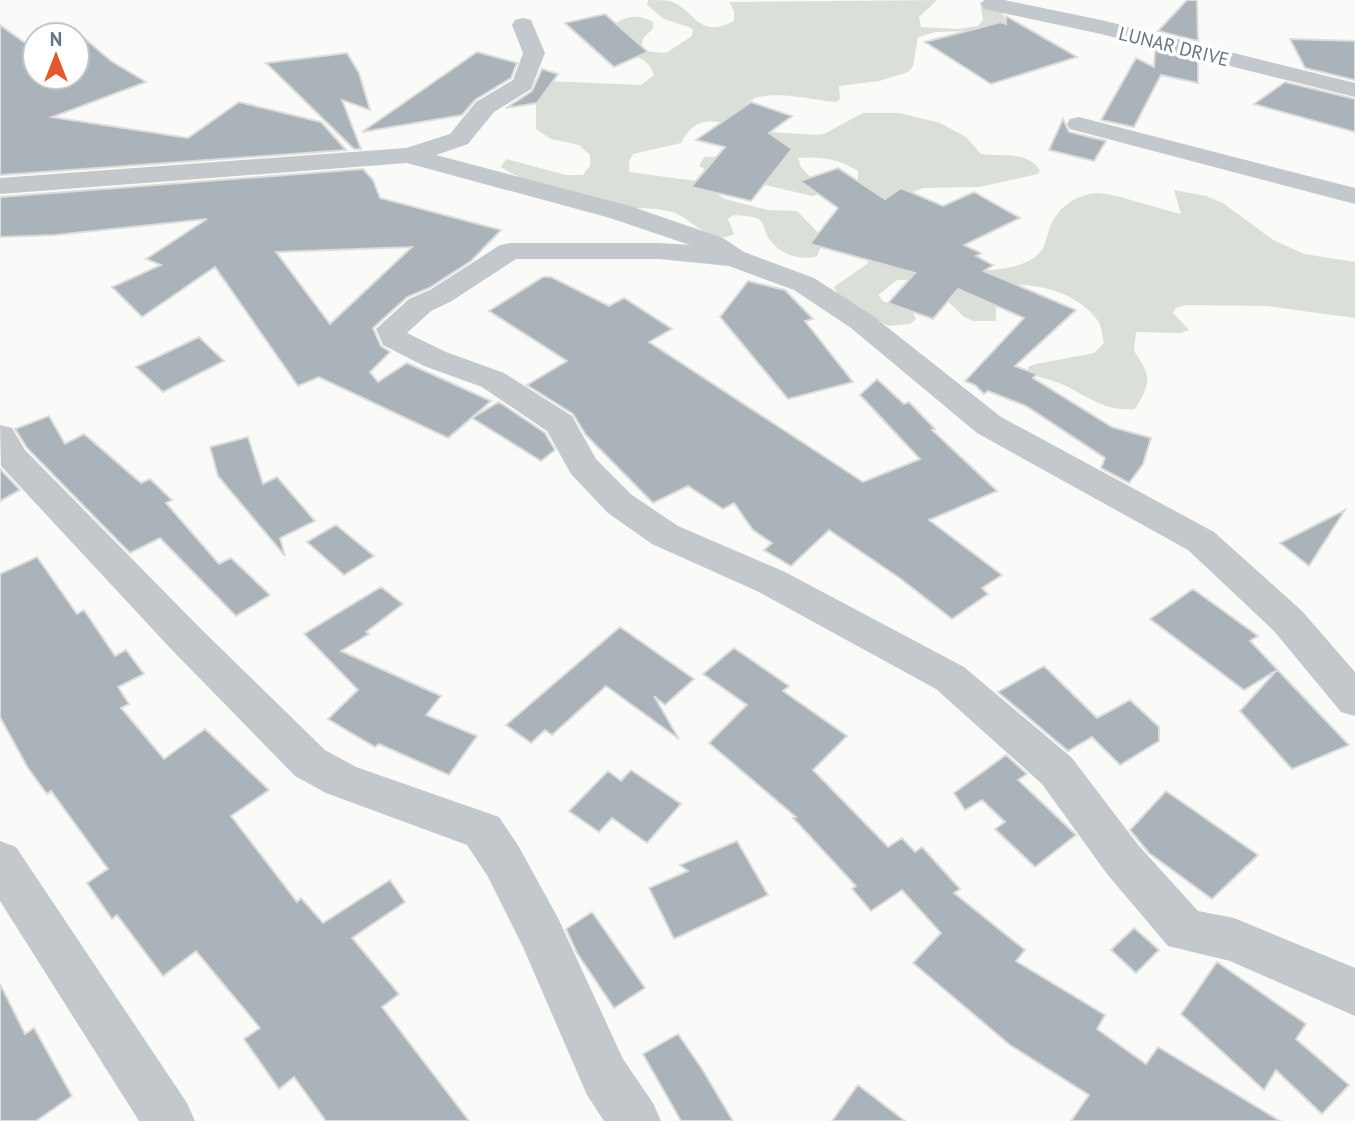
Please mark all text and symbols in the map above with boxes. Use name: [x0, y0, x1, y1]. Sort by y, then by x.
north arrow: [21, 21, 91, 91]
street label: LUNAR DRIVE: [1116, 21, 1232, 71]
text: N: [50, 27, 62, 51]

